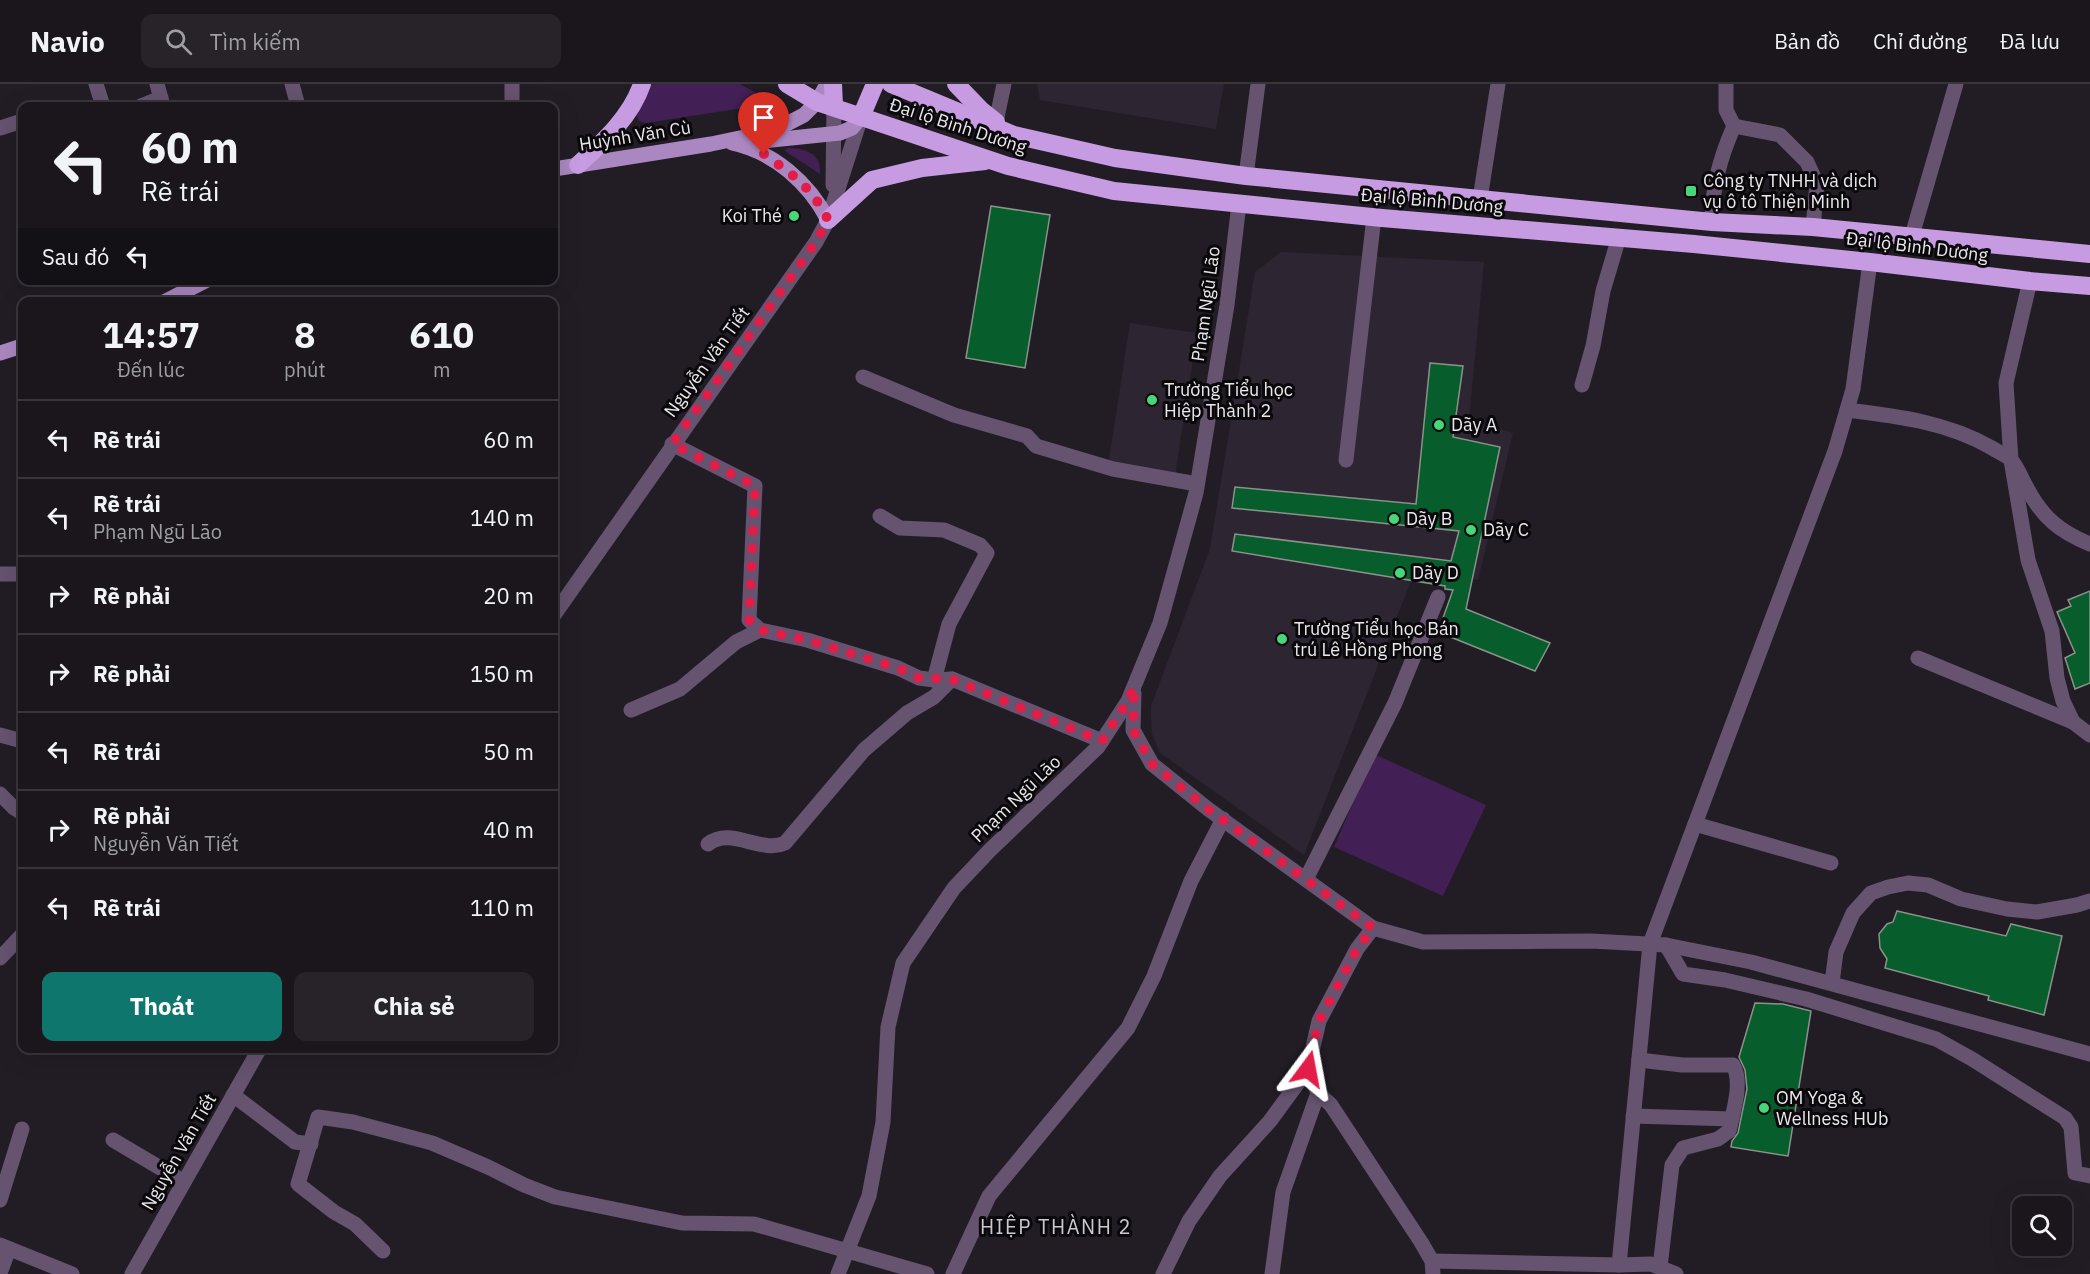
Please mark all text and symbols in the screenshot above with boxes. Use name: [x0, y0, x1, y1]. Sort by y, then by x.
search box: [141, 14, 561, 68]
text: Navio: [30, 23, 105, 60]
icon: search: [162, 25, 195, 58]
text: Tìm kiếm: [210, 27, 301, 56]
text: Bản đồ: [1774, 27, 1840, 55]
text: Chỉ đường: [1873, 27, 1967, 55]
text: Đã lưu: [2000, 27, 2060, 55]
pin: [738, 92, 789, 154]
street label: Đại lộ Bình Dương: [887, 93, 1030, 159]
icon: arrive: [747, 101, 780, 134]
street label: Huỳnh Văn Cù: [578, 115, 692, 156]
text: 60 m: [141, 120, 239, 175]
icon: left: [42, 126, 120, 204]
place label: Công ty TNHH và dịch vụ ô tô Thiện Minh: [1703, 169, 1877, 213]
text: Rẽ trái: [141, 173, 220, 208]
street label: Đại lộ Bình Dương: [1360, 183, 1505, 218]
marker: Công ty TNHH và dịch vụ ô tô Thiện Minh: [1684, 184, 1698, 198]
place label: Koi Thé: [722, 204, 782, 227]
marker: Koi Thé: [787, 209, 801, 223]
street label: Đại lộ Bình Dương: [1845, 226, 1990, 267]
icon: left: [121, 240, 154, 273]
text: Sau đó: [42, 242, 109, 271]
street label: Phạm Ngũ Lão: [1186, 245, 1225, 363]
street label: Nguyễn Văn Tiết: [659, 302, 754, 422]
text: 14:57: [102, 311, 200, 358]
text: 8: [294, 311, 316, 358]
text: 610: [409, 311, 474, 358]
text: Đến lúc: [117, 356, 185, 383]
text: phút: [284, 356, 325, 383]
text: m: [433, 356, 450, 383]
place label: Trường Tiểu học Hiệp Thành 2: [1164, 378, 1293, 422]
marker: Trường Tiểu học Hiệp Thành 2: [1145, 393, 1159, 407]
place label: Dãy A: [1451, 413, 1498, 436]
marker: Dãy A: [1432, 418, 1446, 432]
icon: left: [42, 423, 75, 456]
text: Rẽ trái: [93, 425, 161, 454]
text: 60 m: [483, 425, 534, 454]
text: Rẽ trái: [93, 489, 161, 518]
icon: left: [42, 501, 75, 534]
text: 140 m: [470, 503, 534, 532]
place label: Dãy B: [1406, 507, 1453, 530]
marker: Dãy B: [1387, 512, 1401, 526]
text: Phạm Ngũ Lão: [93, 518, 222, 545]
place label: Dãy C: [1483, 518, 1529, 541]
marker: Dãy C: [1464, 523, 1478, 537]
place label: Dãy D: [1412, 561, 1459, 584]
marker: Dãy D: [1393, 566, 1407, 580]
icon: right: [42, 579, 75, 612]
text: Rẽ phải: [93, 581, 170, 610]
text: 20 m: [483, 581, 534, 610]
place label: Trường Tiểu học Bán trú Lê Hồng Phong: [1294, 617, 1459, 661]
marker: Trường Tiểu học Bán trú Lê Hồng Phong: [1275, 632, 1289, 646]
icon: right: [42, 657, 75, 690]
text: Rẽ phải: [93, 659, 170, 688]
text: 150 m: [470, 659, 534, 688]
icon: left: [42, 735, 75, 768]
text: Rẽ trái: [93, 737, 161, 766]
text: 50 m: [483, 737, 534, 766]
street label: Phạm Ngũ Lão: [966, 750, 1065, 847]
text: Rẽ phải: [93, 801, 170, 830]
icon: right: [42, 813, 75, 846]
text: 40 m: [483, 815, 534, 844]
text: Nguyễn Văn Tiết: [93, 830, 239, 857]
icon: left: [42, 891, 75, 924]
text: Rẽ trái: [93, 893, 161, 922]
text: 110 m: [470, 893, 534, 922]
button: Thoát: [42, 972, 282, 1041]
button: Chia sẻ: [294, 972, 534, 1041]
position arrow: [1276, 1037, 1340, 1101]
place label: OM Yoga & Wellness HUb: [1776, 1086, 1889, 1130]
street label: Nguyễn Văn Tiết: [136, 1089, 221, 1214]
marker: OM Yoga & Wellness HUb: [1757, 1101, 1771, 1115]
map controls: [2012, 1196, 2072, 1256]
button: search: [2012, 1196, 2072, 1256]
district label: HIỆP THÀNH 2: [980, 1213, 1132, 1240]

